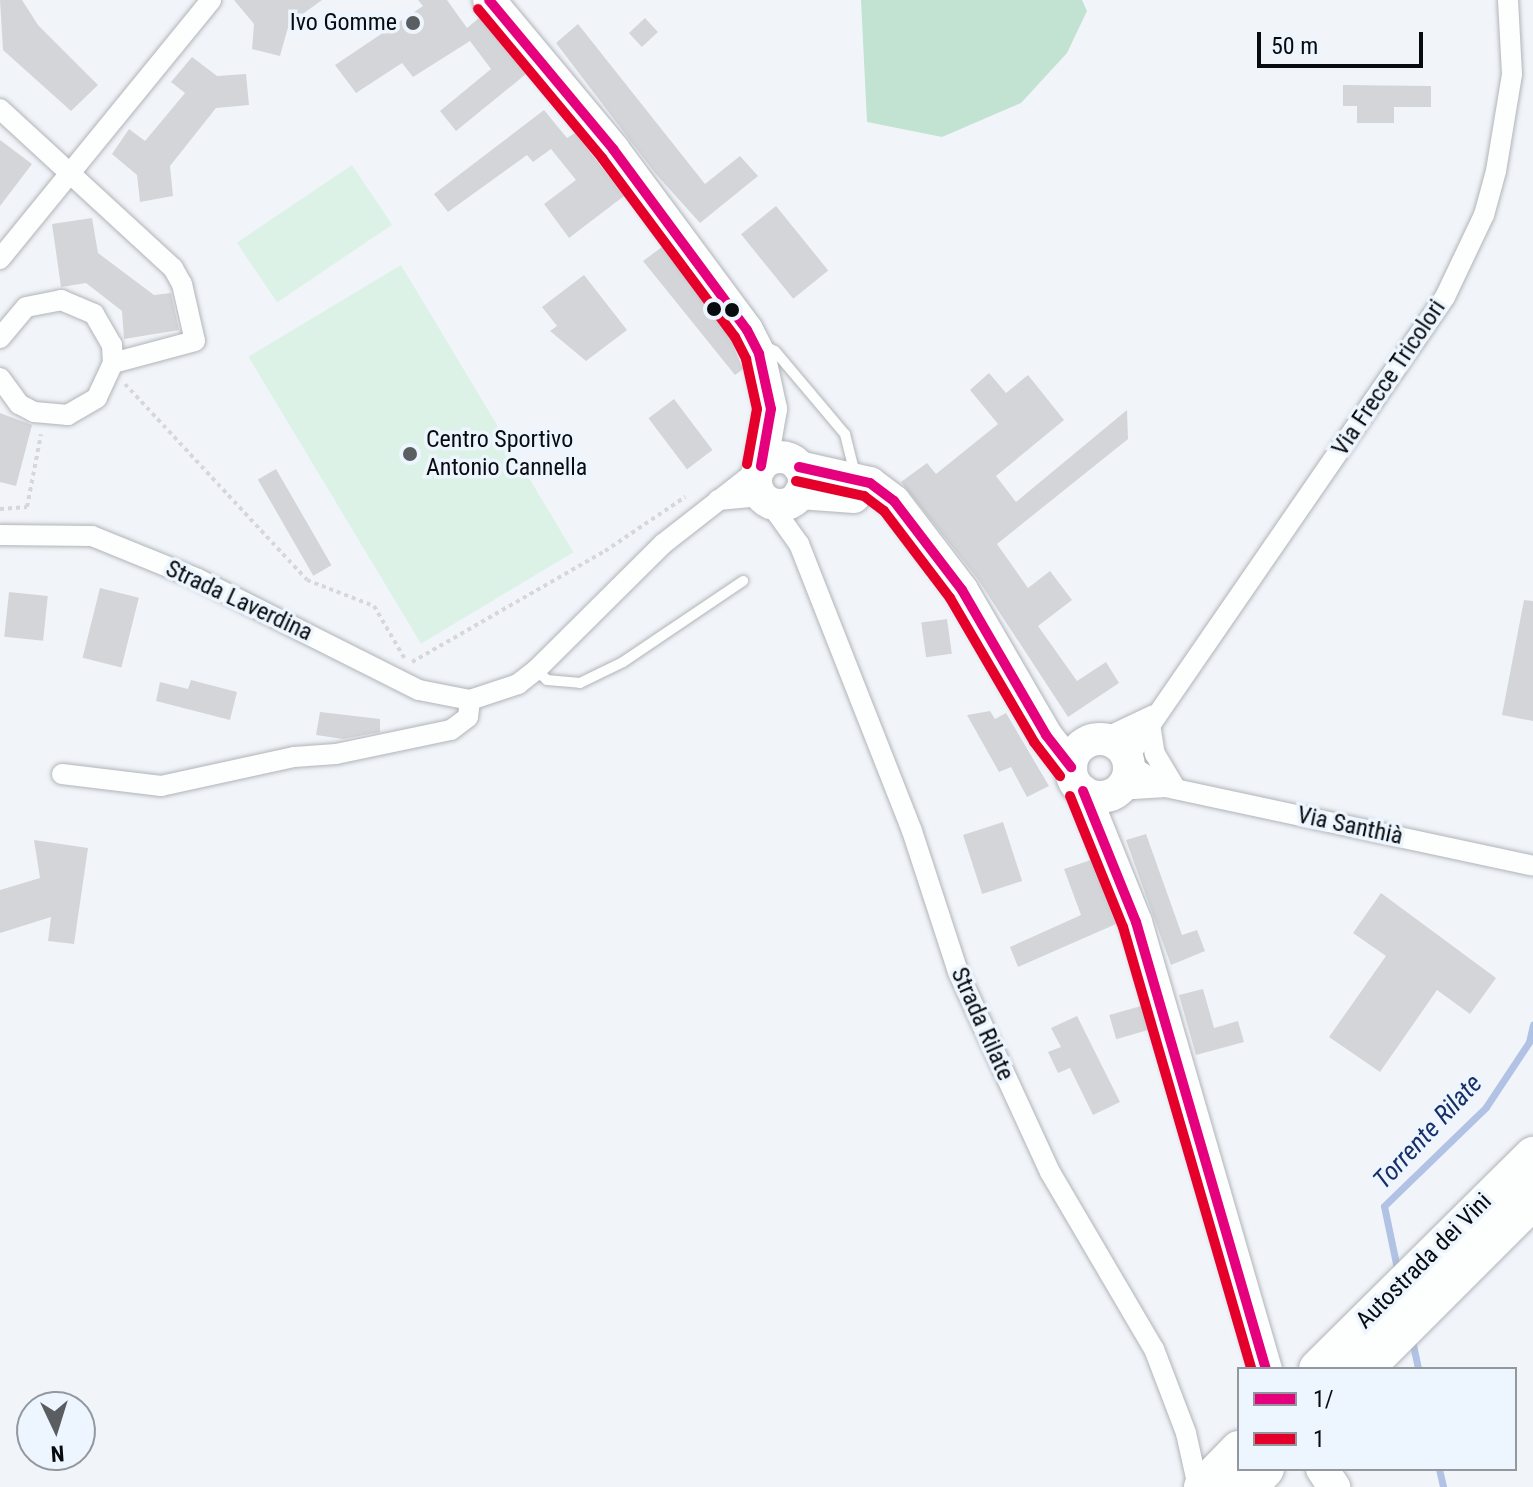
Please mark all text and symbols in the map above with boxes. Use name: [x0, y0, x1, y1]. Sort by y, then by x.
place label: Ivo Gomme: [290, 9, 397, 37]
marker: Ivo Gomme: [404, 14, 422, 32]
scale bar: [1261, 16, 1427, 66]
text: 50 m: [1271, 32, 1318, 60]
street label: Via Frecce Tricolori: [1326, 294, 1452, 462]
unlabelled marker: [706, 301, 722, 317]
unlabelled marker: [724, 302, 740, 318]
place label: Centro Sportivo Antonio Cannella: [426, 426, 587, 482]
marker: Centro Sportivo Antonio Cannella: [401, 445, 419, 463]
street label: Strada Laverdina: [161, 554, 317, 648]
street label: Via Santhià: [1295, 801, 1405, 851]
street label: Strada Rilate: [944, 963, 1020, 1085]
water label: Torrente Rilate: [1367, 1068, 1489, 1196]
street label: Autostrada dei Vini: [1350, 1187, 1498, 1335]
legend: [1237, 1367, 1517, 1471]
text: 1/: [1313, 1385, 1334, 1413]
north arrow: [16, 1391, 96, 1471]
text: 1: [1313, 1425, 1325, 1453]
text: N: [50, 1441, 65, 1466]

